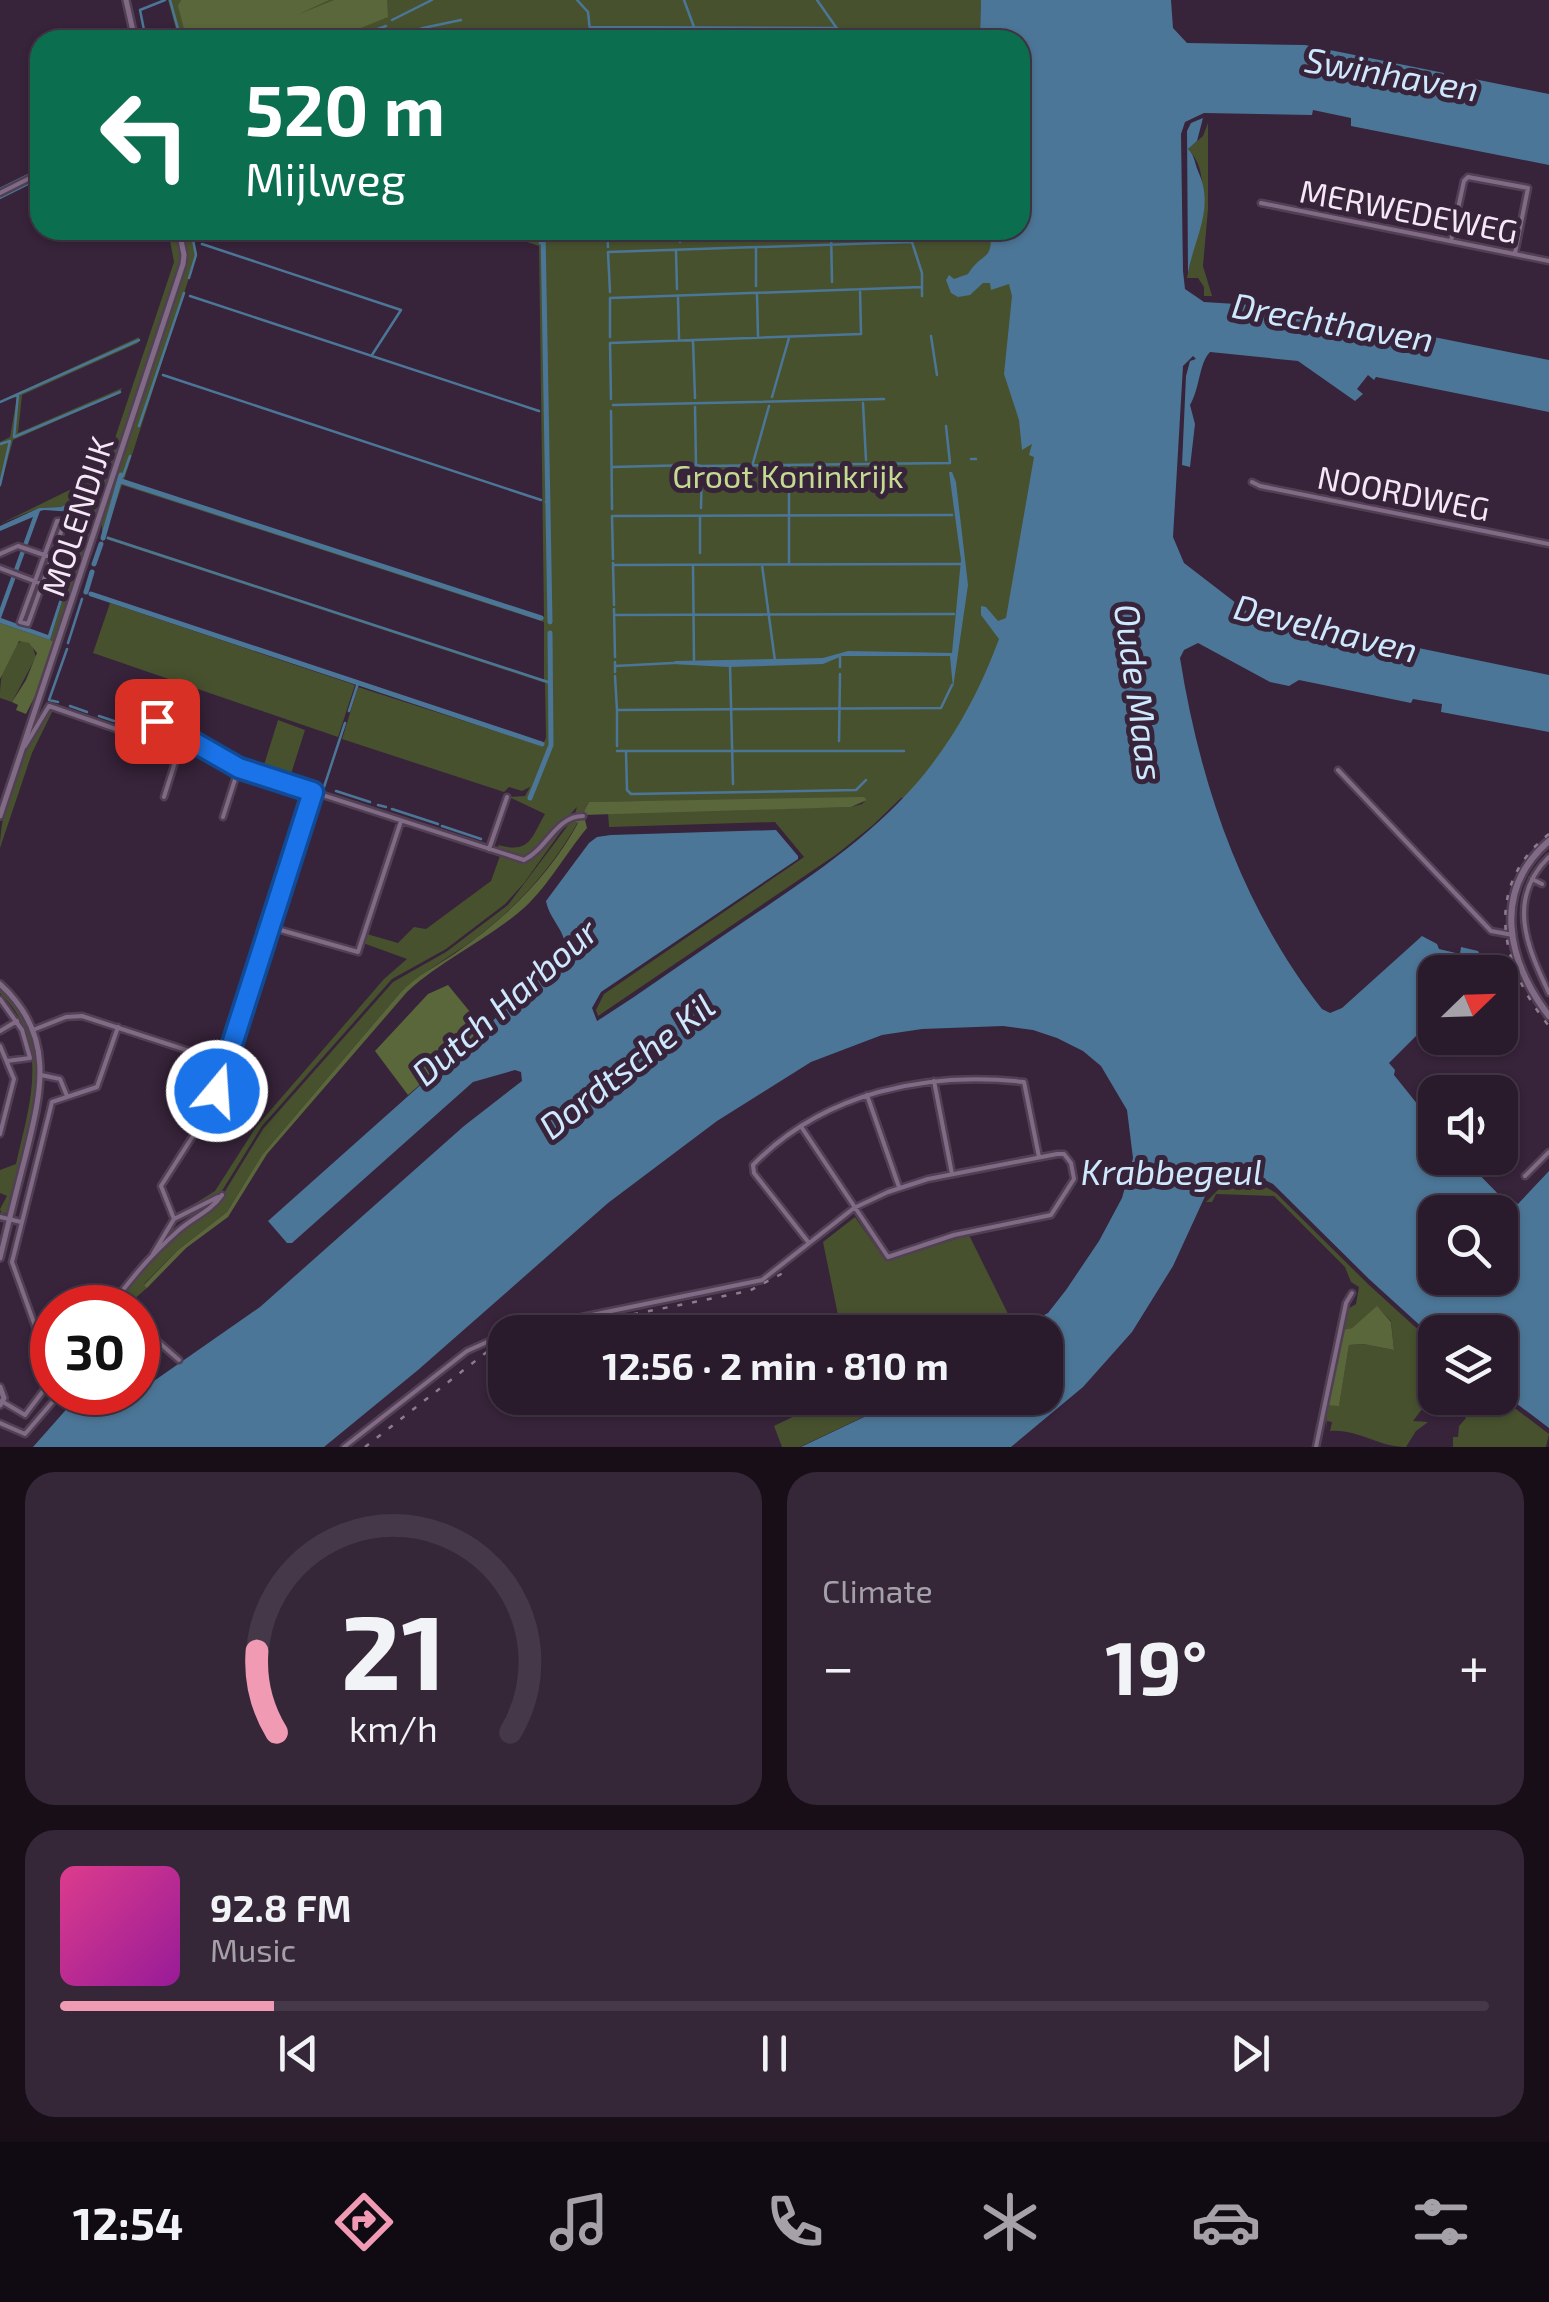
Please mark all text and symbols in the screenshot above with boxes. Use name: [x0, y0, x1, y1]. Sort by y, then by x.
water label: Swinhaven: [1302, 37, 1482, 109]
text: 520 m: [245, 66, 445, 150]
icon: left: [80, 70, 210, 200]
text: Mijlweg: [245, 151, 406, 205]
street label: MERWEDEWEG: [1297, 170, 1521, 250]
water label: Drechthaven: [1229, 283, 1437, 359]
street label: MOLENDIJK: [32, 431, 120, 601]
park label: Groot Koninkrijk: [672, 456, 904, 495]
street label: NOORDWEG: [1315, 457, 1493, 527]
water label: Develhaven: [1230, 584, 1422, 670]
water label: Oude Maas: [1107, 601, 1173, 783]
pin: [115, 679, 200, 764]
icon: arrive: [130, 694, 185, 749]
water label: Dutch Harbour: [403, 908, 606, 1093]
north arrow: [1418, 955, 1518, 1055]
map controls: [1418, 955, 1518, 1415]
water label: Dordtsche Kil: [530, 984, 722, 1146]
position arrow: [165, 1039, 269, 1143]
button: sound: [1418, 1075, 1518, 1175]
water label: Krabbegeul: [1081, 1150, 1263, 1192]
button: search: [1418, 1195, 1518, 1295]
speed limit sign: 30: [30, 1285, 160, 1415]
button: layers: [1418, 1315, 1518, 1415]
text: 12:56 · 2 min · 810 m: [602, 1342, 949, 1388]
text: Climate: [822, 1571, 933, 1609]
text: 21: [341, 1586, 446, 1711]
text: 19°: [1105, 1620, 1208, 1710]
text: −: [822, 1632, 854, 1698]
text: +: [1459, 1632, 1489, 1698]
text: km/h: [349, 1706, 438, 1749]
text: 92.8 FM: [210, 1884, 352, 1930]
text: Music: [210, 1930, 296, 1968]
icon: previous: [271, 2026, 326, 2081]
icon: pause: [747, 2026, 802, 2081]
icon: next: [1223, 2026, 1278, 2081]
icon: directions: [329, 2187, 399, 2257]
icon: music: [544, 2187, 614, 2257]
icon: phone: [760, 2187, 830, 2257]
icon: climate: [975, 2187, 1045, 2257]
icon: car: [1191, 2187, 1261, 2257]
icon: filters: [1406, 2187, 1476, 2257]
text: 12:54: [73, 2195, 183, 2249]

